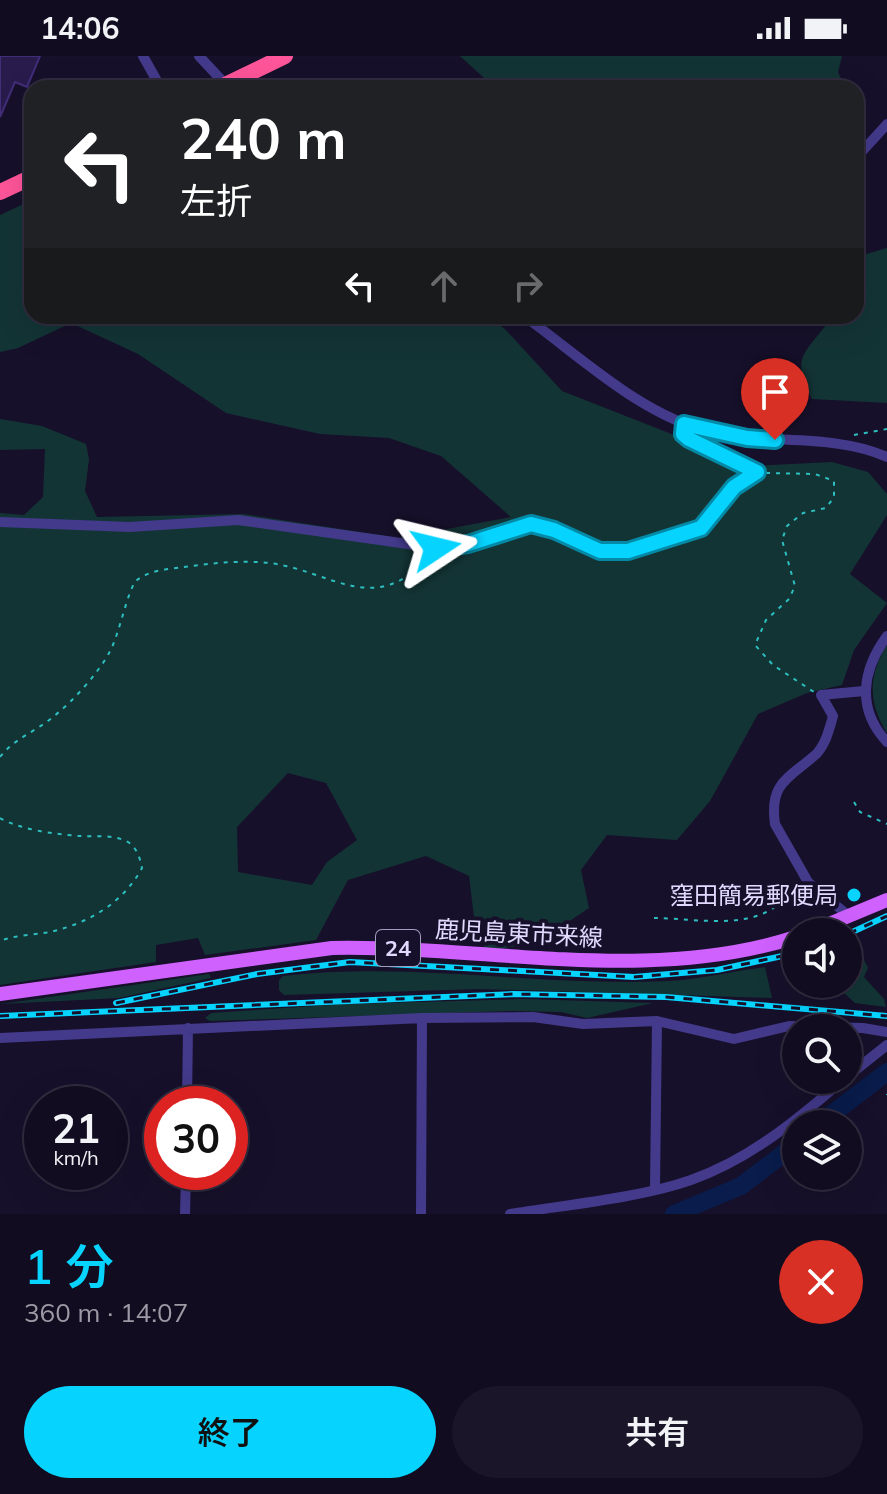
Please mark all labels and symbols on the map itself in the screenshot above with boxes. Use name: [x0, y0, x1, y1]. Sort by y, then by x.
pin: [741, 358, 809, 440]
position arrow: [394, 506, 478, 590]
place label: 窪田簡易郵便局: [670, 880, 838, 910]
marker: 窪田簡易郵便局: [845, 886, 863, 904]
street label: 鹿児島東市来線: [434, 914, 604, 952]
road number: 24: [376, 930, 420, 966]
speed limit sign: 30: [144, 1086, 248, 1190]

